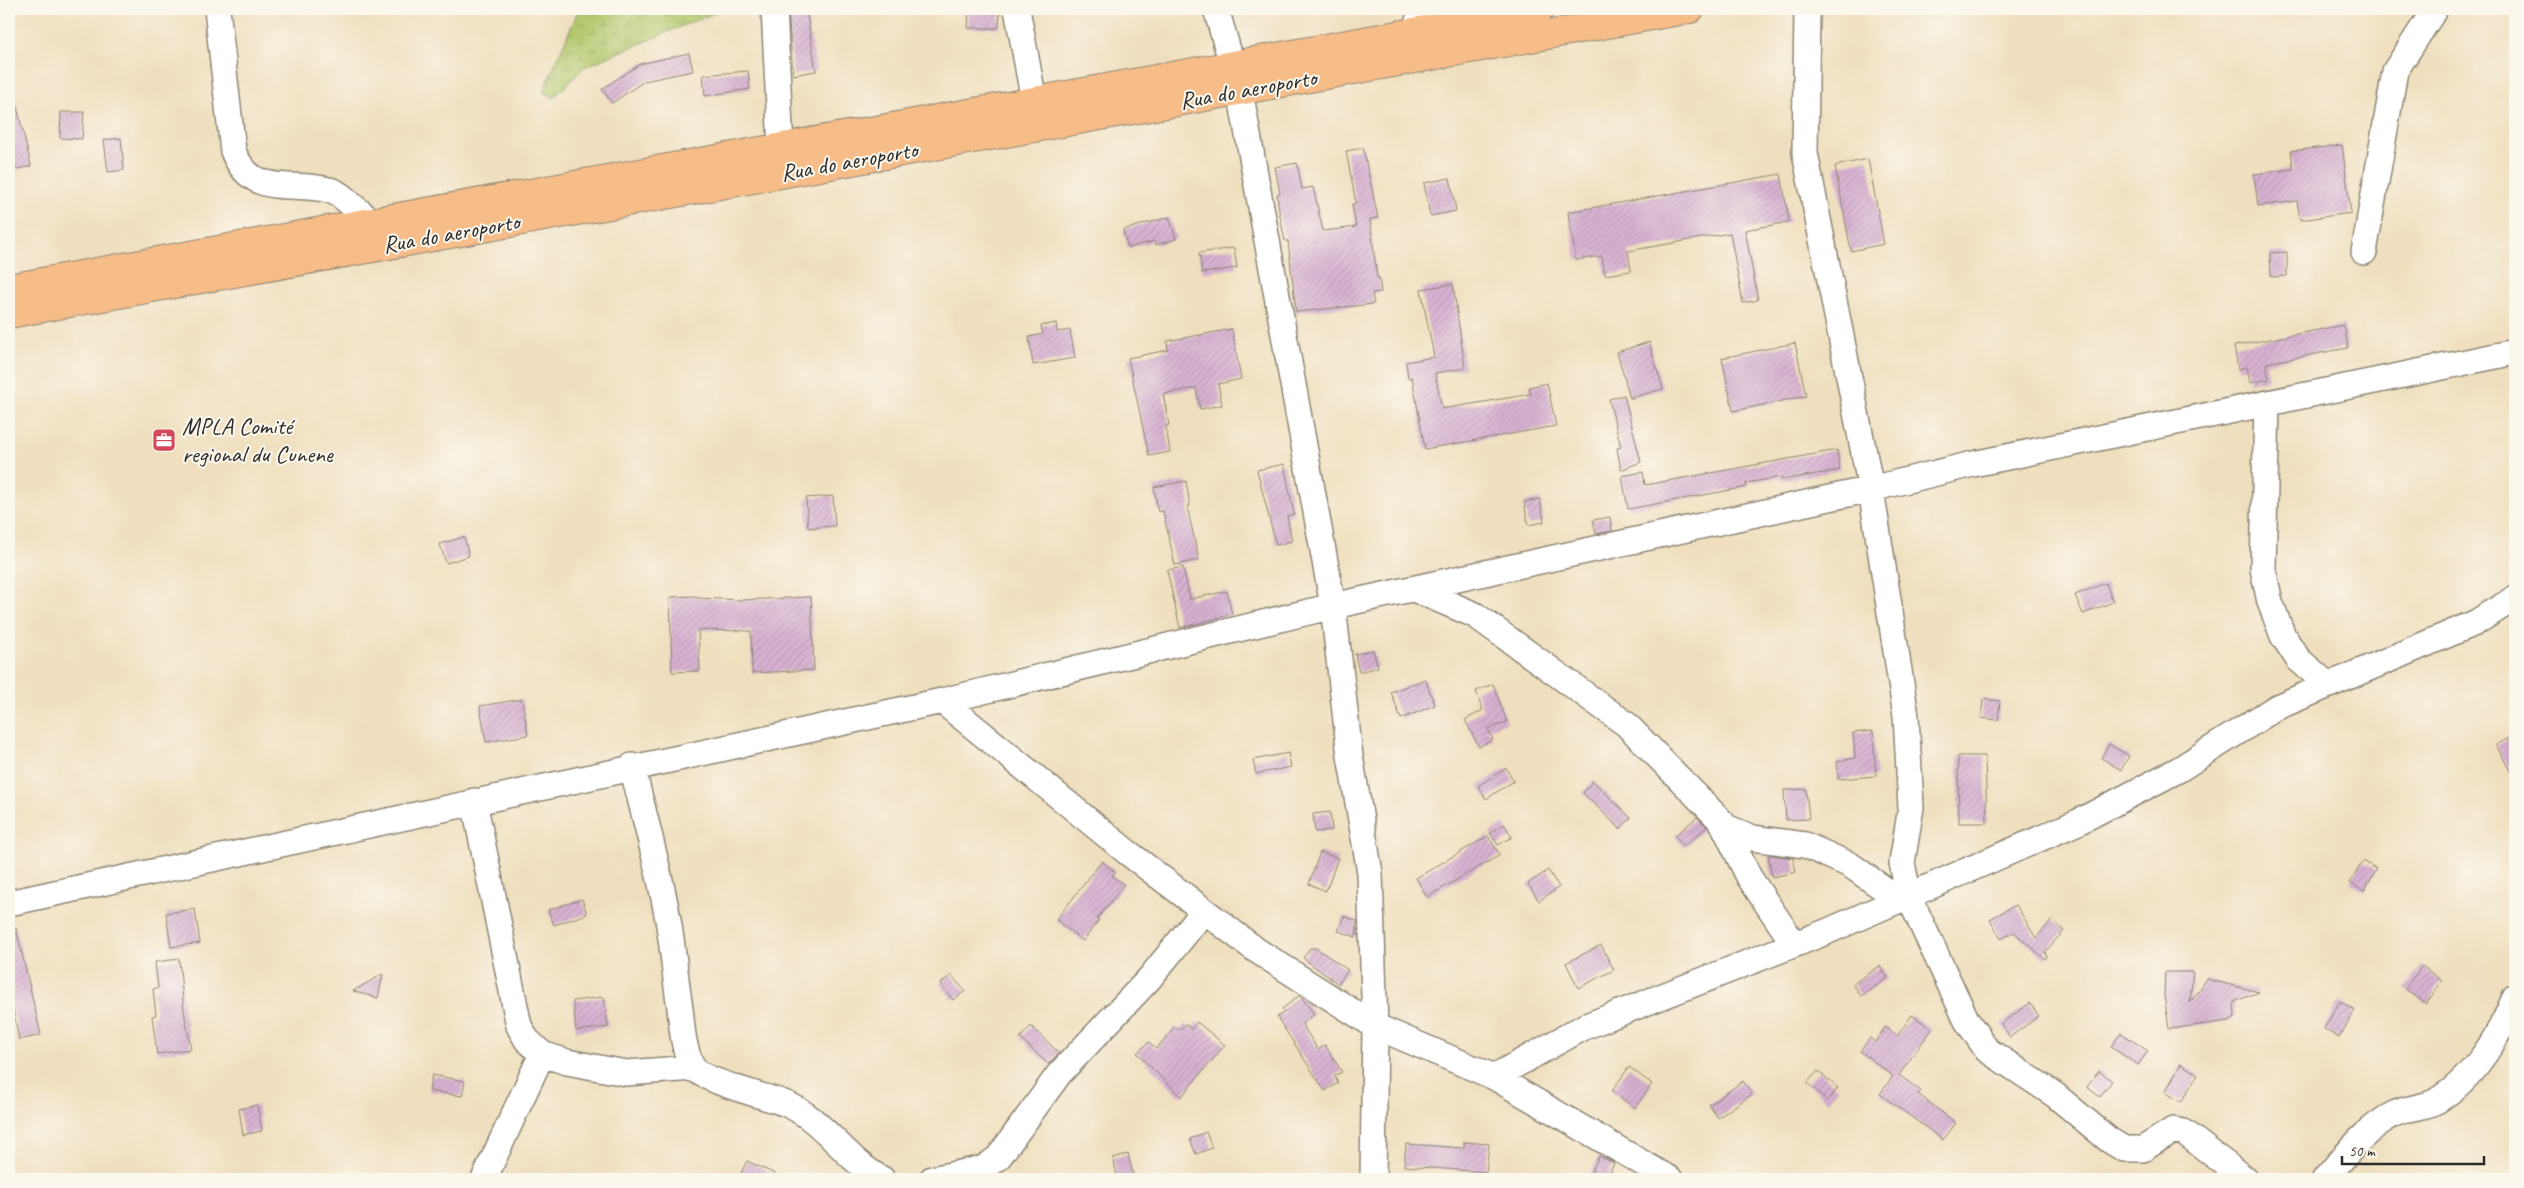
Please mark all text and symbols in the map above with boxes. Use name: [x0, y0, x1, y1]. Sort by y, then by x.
street label: Rua do aeroporto: [1177, 62, 1321, 116]
street label: Rua do aeroporto: [778, 134, 922, 188]
street label: Rua do aeroporto: [380, 206, 524, 260]
place label: MPLA Comité regional du Cunene: [182, 411, 335, 469]
office icon: MPLA Comité regional du Cunene: [151, 427, 177, 453]
scale bar: [2342, 1133, 2484, 1165]
text: 50 m: [2349, 1142, 2376, 1161]

